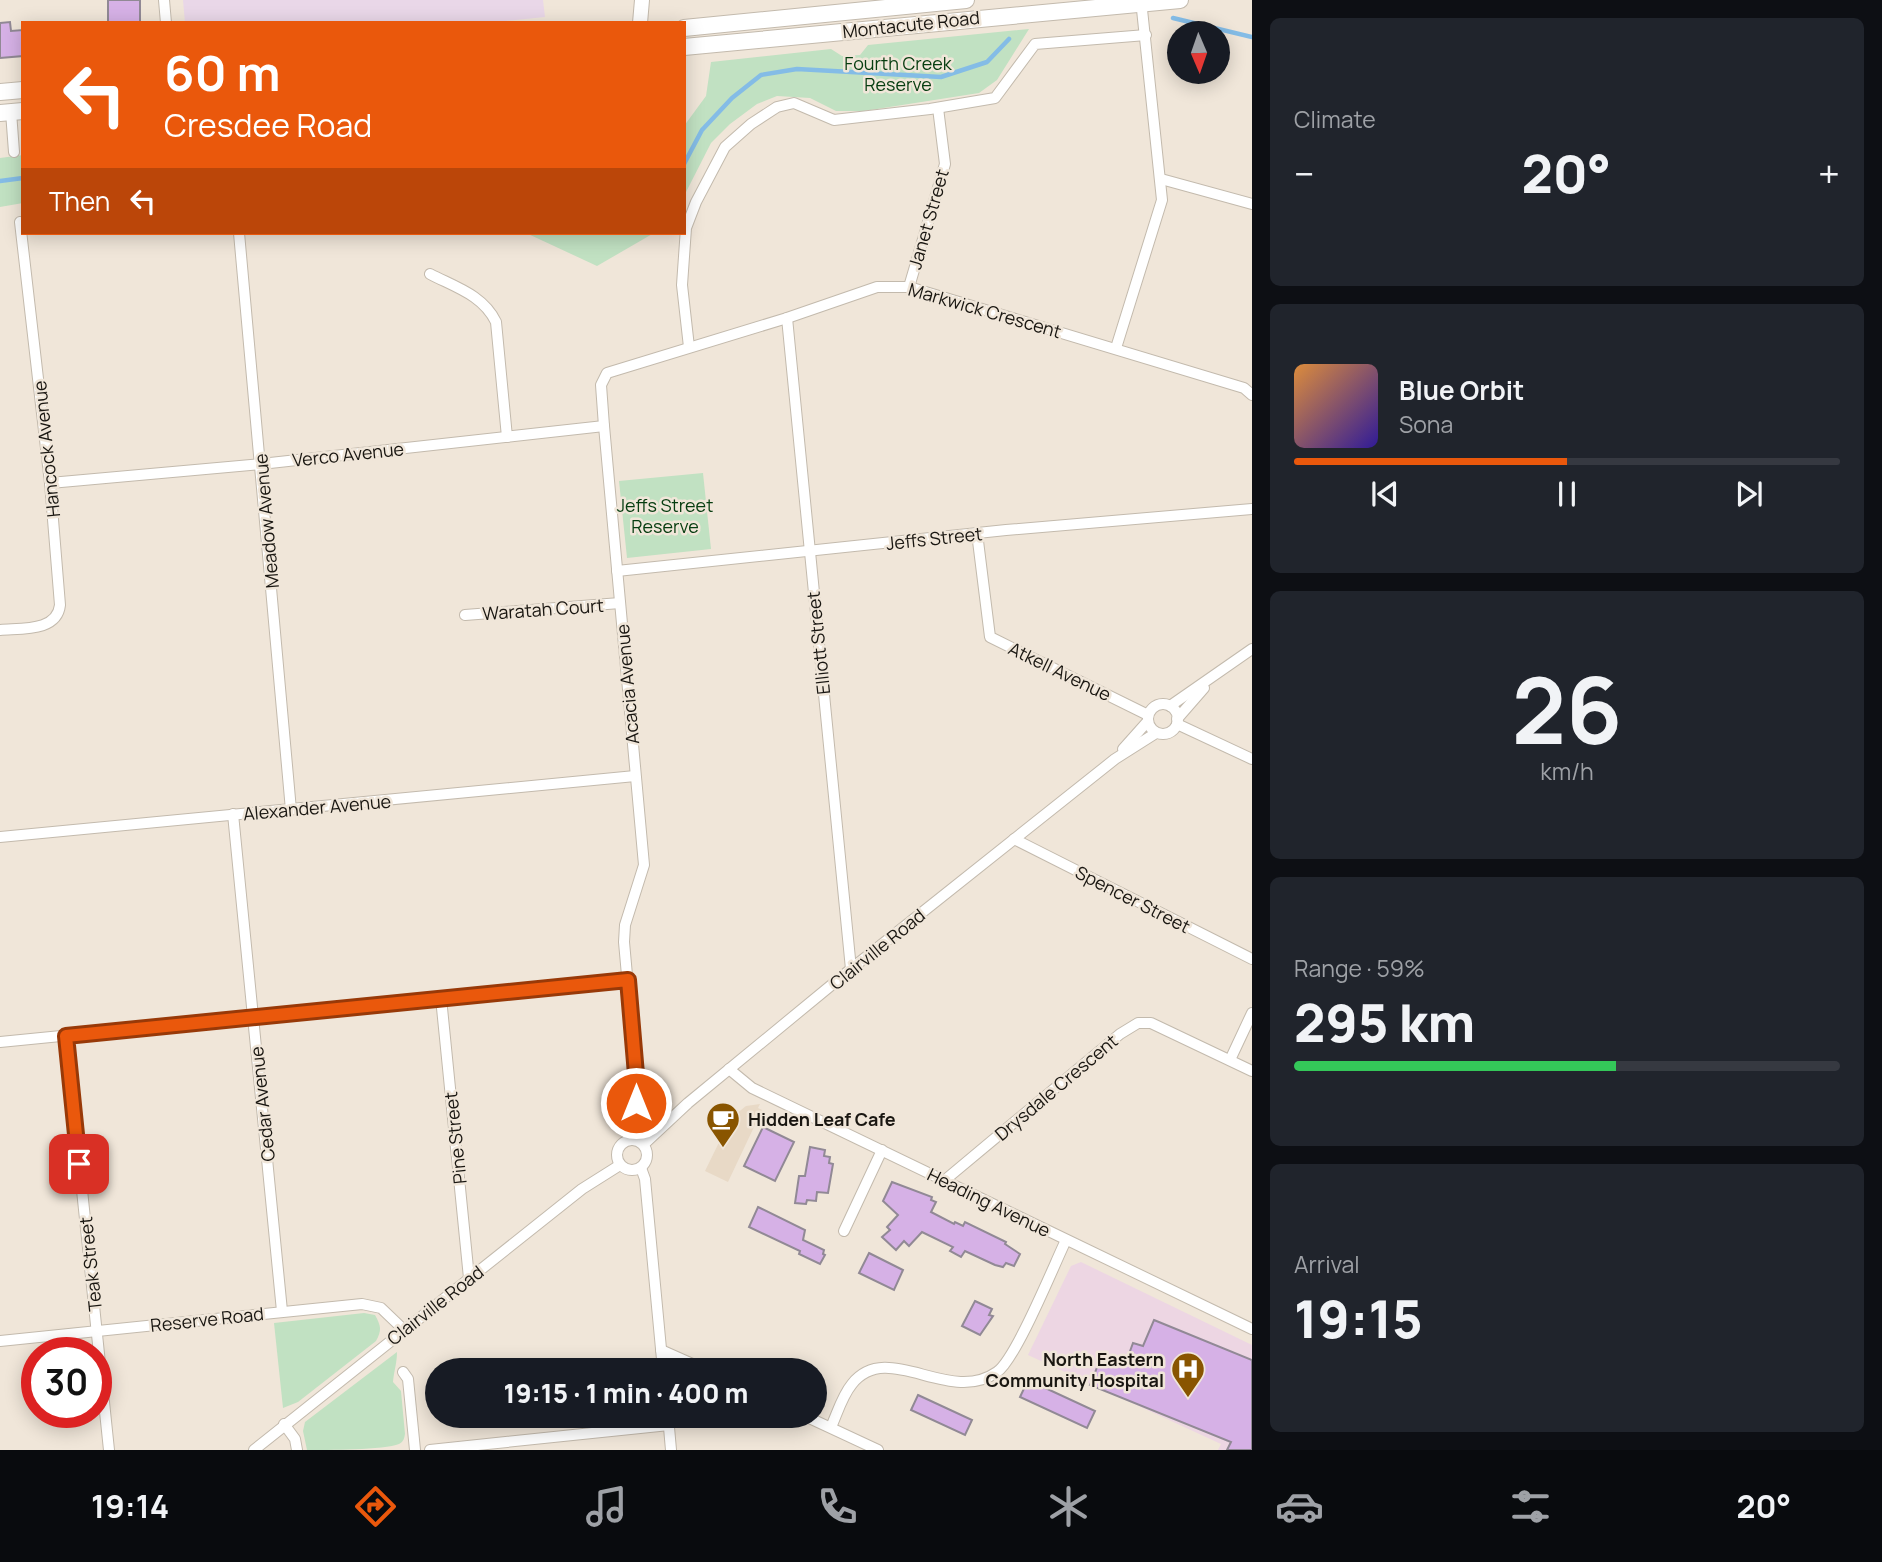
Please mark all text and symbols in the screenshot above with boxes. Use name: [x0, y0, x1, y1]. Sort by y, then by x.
street label: Montacute Road: [841, 5, 981, 43]
north arrow: [1167, 21, 1230, 84]
map controls: [1167, 21, 1230, 84]
text: 60 m: [164, 39, 281, 106]
icon: left: [49, 49, 140, 140]
park label: Fourth Creek Reserve: [844, 51, 953, 96]
text: Cresdee Road: [164, 103, 372, 147]
text: Climate: [1294, 103, 1376, 135]
text: 20°: [1521, 138, 1611, 209]
text: −: [1294, 147, 1315, 199]
text: +: [1818, 147, 1840, 199]
street label: Janet Street: [902, 166, 954, 272]
icon: left: [124, 182, 162, 220]
text: Then: [49, 183, 110, 219]
street label: Markwick Crescent: [906, 277, 1064, 343]
text: Blue Orbit: [1399, 372, 1524, 408]
street label: Hancock Avenue: [27, 379, 65, 519]
text: Sona: [1399, 408, 1453, 440]
street label: Verco Avenue: [291, 436, 405, 472]
street label: Meadow Avenue: [248, 452, 284, 590]
icon: previous: [1366, 475, 1404, 513]
icon: pause: [1548, 475, 1586, 513]
icon: next: [1730, 475, 1768, 513]
park label: Jeffs Street Reserve: [617, 493, 713, 538]
street label: Jeffs Street: [885, 521, 983, 555]
street label: Elliott Street: [801, 590, 835, 696]
street label: Waratah Court: [482, 593, 604, 625]
street label: Acacia Avenue: [610, 623, 644, 745]
street label: Atkell Avenue: [1005, 636, 1115, 706]
text: 26: [1512, 647, 1622, 771]
text: km/h: [1540, 755, 1594, 787]
street label: Alexander Avenue: [242, 789, 392, 825]
street label: Spencer Street: [1072, 860, 1194, 938]
street label: Clairville Road: [824, 903, 930, 995]
text: Range · 59%: [1294, 952, 1425, 984]
text: 295 km: [1294, 987, 1475, 1058]
street label: Drysdale Crescent: [990, 1029, 1122, 1145]
street label: Cedar Avenue: [244, 1045, 280, 1163]
position arrow: [599, 1066, 673, 1140]
street label: Pine Street: [438, 1091, 472, 1185]
cafe icon: Hidden Leaf Cafe: [704, 1100, 742, 1149]
place label: Hidden Leaf Cafe: [748, 1107, 896, 1131]
pin: [49, 1134, 109, 1194]
icon: arrive: [60, 1145, 98, 1183]
street label: Heading Avenue: [923, 1162, 1055, 1242]
street label: Teak Street: [73, 1215, 107, 1313]
text: Arrival: [1294, 1248, 1360, 1280]
street label: Clairville Road: [382, 1260, 488, 1350]
text: 19:15: [1294, 1283, 1423, 1354]
street label: Reserve Road: [149, 1301, 265, 1337]
speed limit sign: 30: [21, 1337, 112, 1428]
place label: North Eastern Community Hospital: [985, 1347, 1164, 1392]
hospital icon: North Eastern Community Hospital: [1169, 1350, 1207, 1399]
text: 19:15 · 1 min · 400 m: [504, 1375, 748, 1411]
icon: directions: [351, 1482, 400, 1531]
icon: music: [582, 1482, 631, 1531]
icon: phone: [813, 1482, 862, 1531]
icon: climate: [1044, 1482, 1093, 1531]
icon: car: [1275, 1482, 1324, 1531]
icon: filters: [1506, 1482, 1555, 1531]
text: 19:14: [91, 1484, 169, 1528]
text: 20°: [1737, 1484, 1791, 1528]

